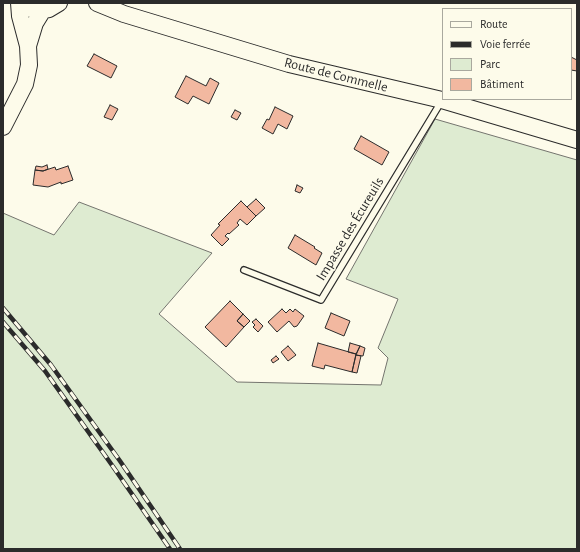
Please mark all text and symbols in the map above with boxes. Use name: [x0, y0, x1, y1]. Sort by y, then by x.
legend: [442, 8, 572, 100]
text: Route: [480, 18, 507, 30]
text: Voie ferrée: [480, 38, 530, 50]
street label: Route de Commelle: [282, 54, 390, 96]
text: Parc: [480, 58, 500, 70]
text: Bâtiment: [480, 78, 524, 90]
street label: Impasse des Écureuils: [313, 174, 387, 284]

